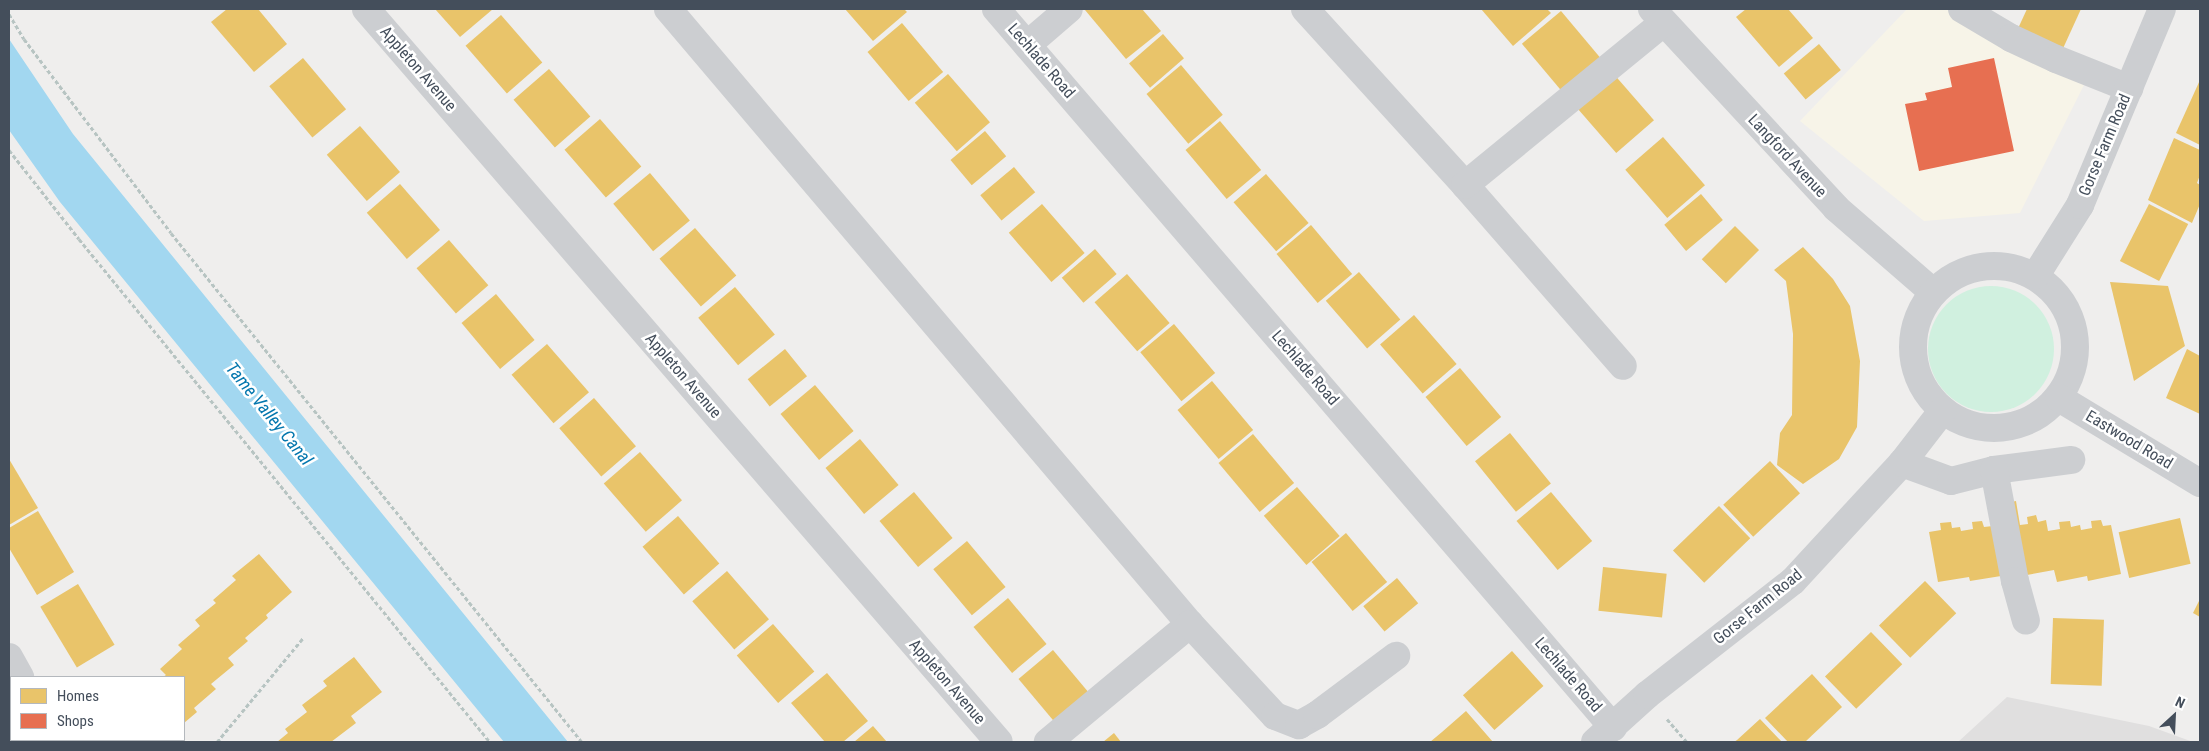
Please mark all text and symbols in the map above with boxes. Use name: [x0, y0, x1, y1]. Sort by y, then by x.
street label: Lechlade Road: [1003, 20, 1079, 102]
street label: Appleton Avenue: [376, 23, 460, 115]
street label: Gorse Farm Road: [2075, 91, 2135, 199]
street label: Langford Avenue: [1744, 111, 1830, 201]
street label: Lechlade Road: [1267, 327, 1343, 409]
street label: Appleton Avenue: [641, 330, 725, 422]
water label: Tame Valley Canal: [221, 358, 317, 470]
street label: Eastwood Road: [2082, 407, 2176, 473]
street label: Gorse Farm Road: [1710, 565, 1806, 649]
street label: Lechlade Road: [1530, 634, 1606, 716]
street label: Appleton Avenue: [905, 636, 989, 728]
legend: [10, 676, 185, 741]
text: Homes: [57, 687, 99, 705]
north arrow: [2149, 691, 2199, 741]
text: N: [2173, 693, 2188, 711]
text: Shops: [57, 712, 94, 730]

